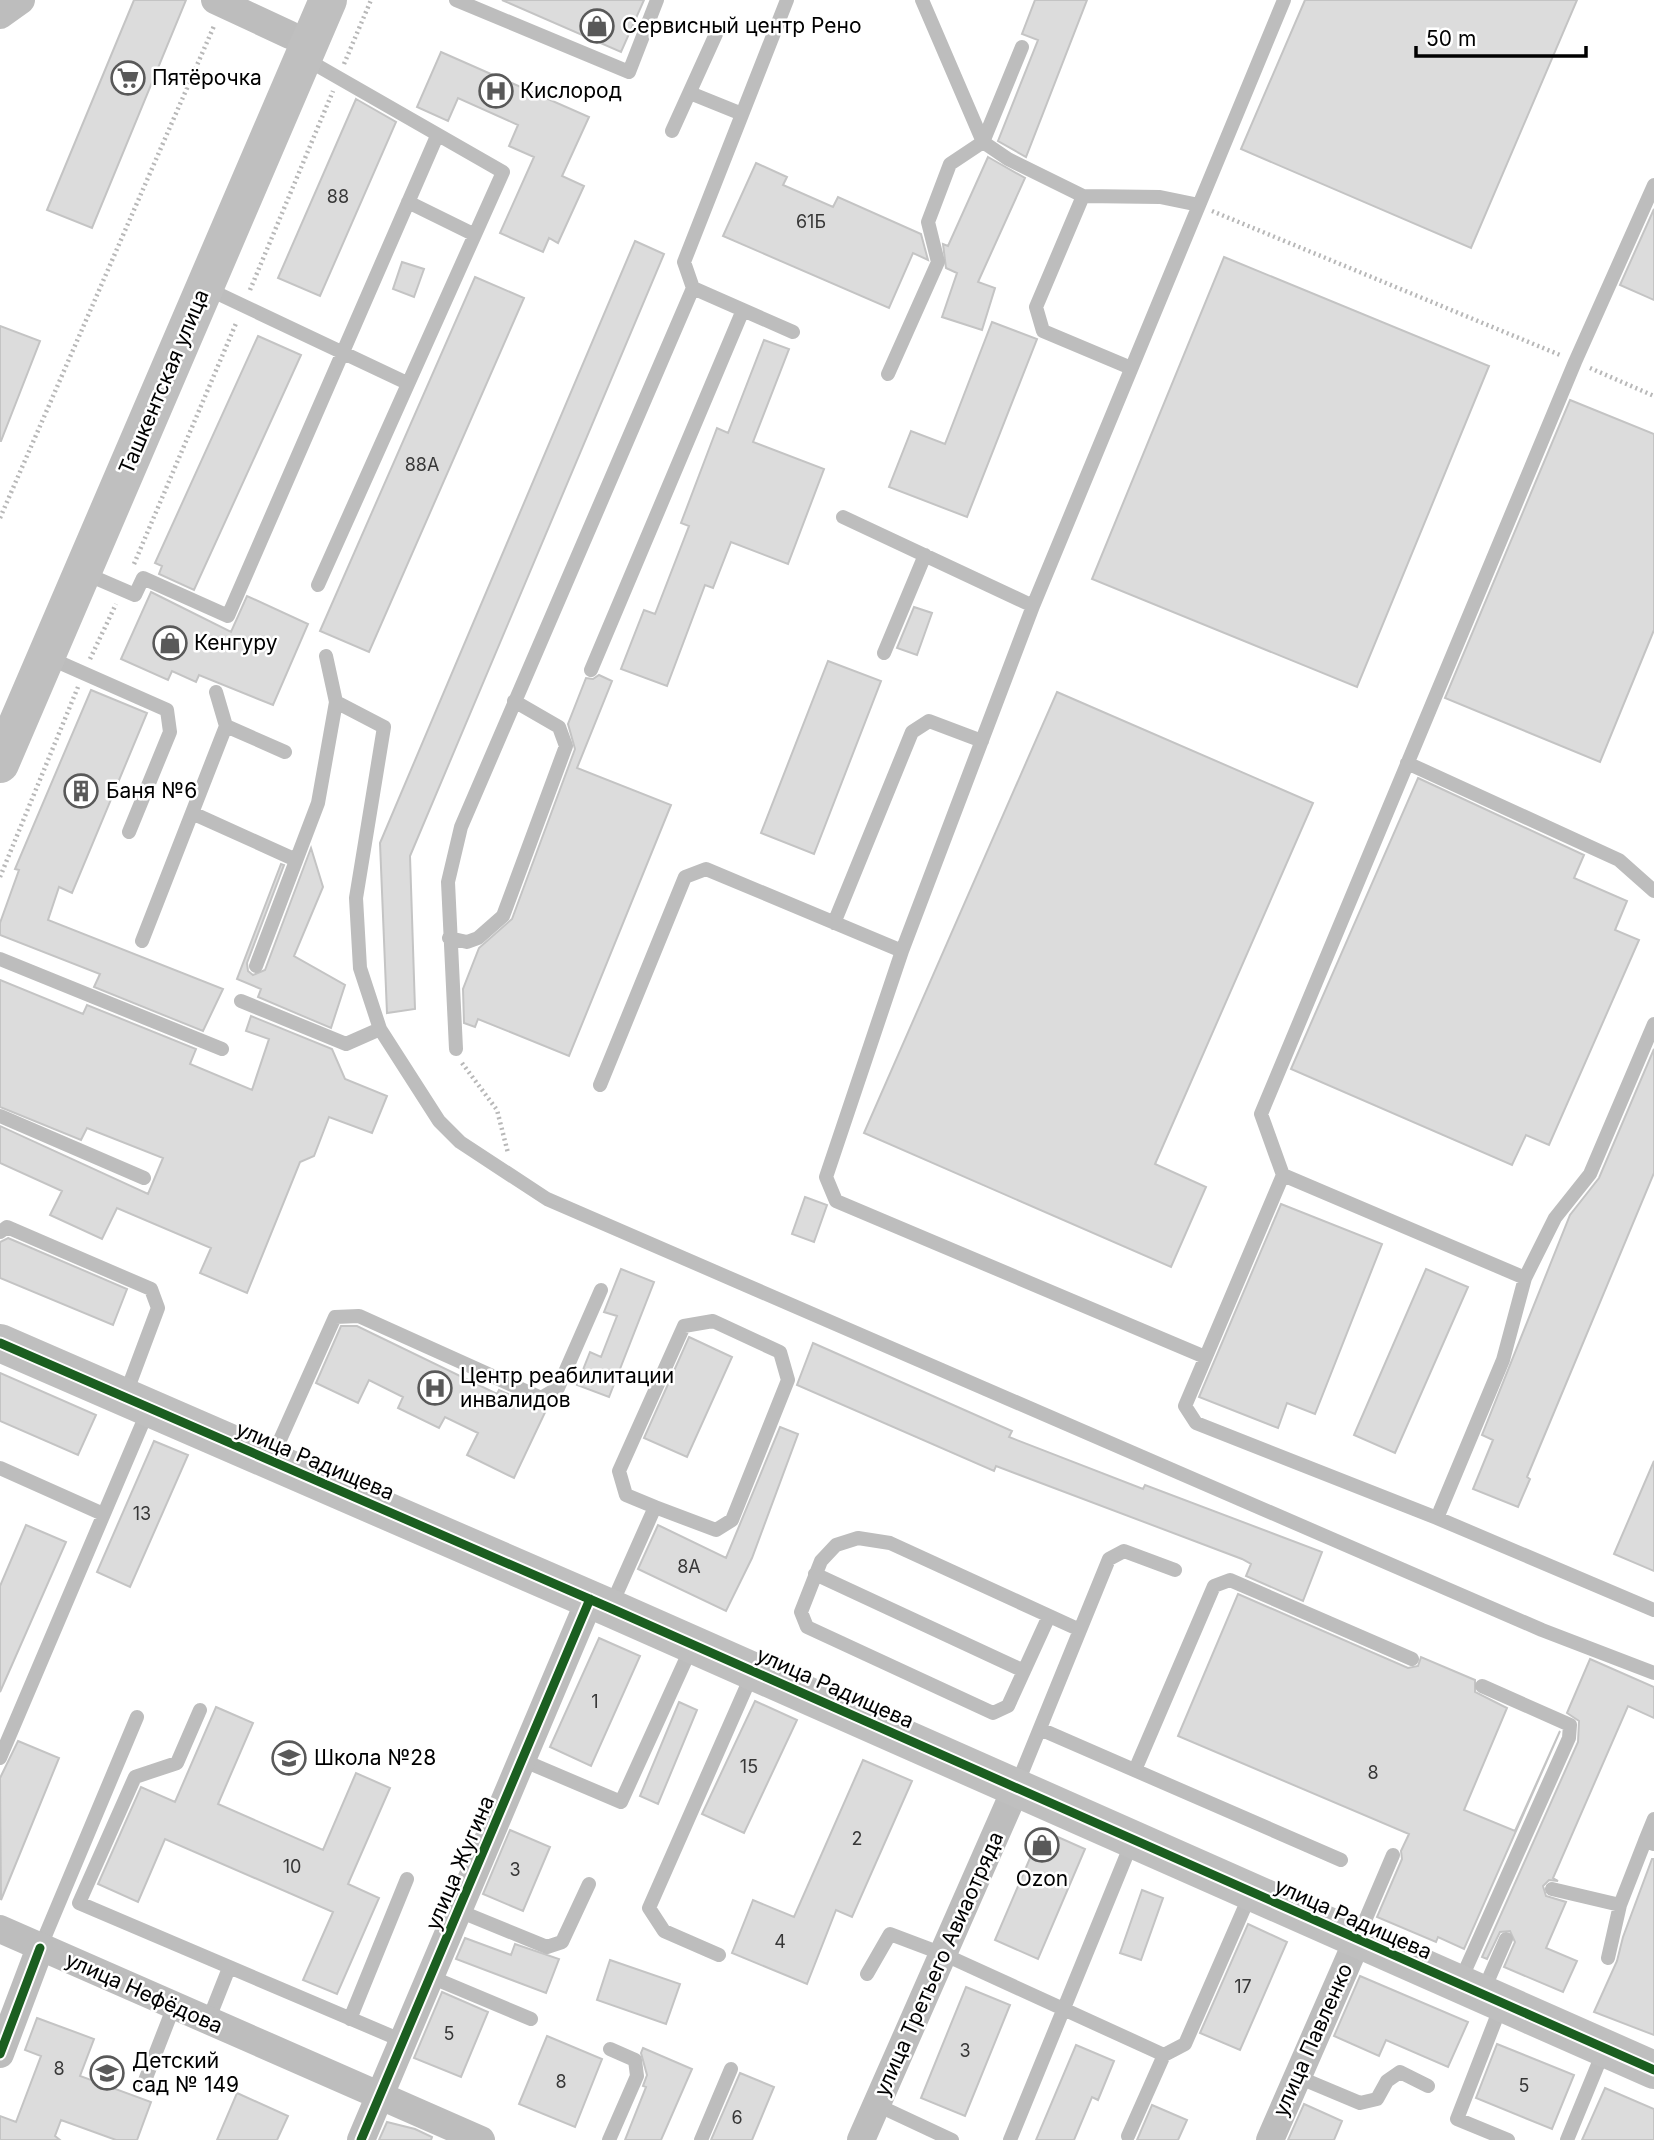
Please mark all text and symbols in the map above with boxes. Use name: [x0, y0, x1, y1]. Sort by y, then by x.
shop icon: Сервисный центр Рено: [578, 7, 616, 45]
place label: Сервисный центр Рено: [622, 13, 862, 38]
scale bar: [1416, 14, 1586, 58]
text: 50 m: [1426, 26, 1476, 51]
supermarket icon: Пятёрочка: [109, 59, 147, 97]
place label: Пятёрочка: [152, 65, 262, 90]
hospital icon: Кислород: [477, 72, 515, 110]
place label: Кислород: [520, 78, 622, 103]
house number: 88: [327, 186, 349, 207]
house number: 61Б: [796, 211, 826, 232]
street label: Ташкентская улица: [113, 286, 214, 478]
house number: 88А: [405, 454, 439, 475]
shop icon: Кенгуру: [151, 624, 189, 662]
place label: Кенгуру: [194, 630, 278, 655]
building icon: Баня №6: [62, 772, 100, 810]
place label: Баня №6: [106, 778, 197, 803]
place label: Центр реабилитации инвалидов: [460, 1363, 674, 1412]
hospital icon: Центр реабилитации инвалидов: [416, 1369, 454, 1407]
street label: улица Радищева: [232, 1416, 398, 1505]
house number: 13: [133, 1503, 151, 1524]
house number: 8А: [677, 1556, 701, 1577]
street label: улица Радищева: [753, 1642, 918, 1733]
house number: 1: [591, 1691, 599, 1712]
school or university icon: Школа №28: [270, 1739, 308, 1777]
place label: Школа №28: [314, 1745, 436, 1770]
house number: 15: [740, 1756, 758, 1777]
house number: 8: [1367, 1762, 1379, 1783]
street label: улица Жугина: [420, 1792, 499, 1934]
shop icon: Ozon: [1023, 1826, 1061, 1864]
house number: 2: [852, 1828, 862, 1849]
street label: улица Третьего Авиаотряда: [869, 1828, 1008, 2100]
house number: 10: [283, 1856, 301, 1877]
house number: 3: [509, 1859, 521, 1880]
place label: Ozon: [1016, 1866, 1068, 1891]
street label: улица Радищева: [1271, 1873, 1436, 1964]
house number: 4: [774, 1931, 786, 1952]
street label: улица Нефёдова: [62, 1947, 227, 2038]
street label: улица Павленко: [1268, 1959, 1358, 2120]
house number: 17: [1234, 1976, 1252, 1997]
house number: 5: [444, 2023, 454, 2044]
house number: 3: [959, 2040, 971, 2061]
place label: Детский сад № 149: [132, 2048, 239, 2097]
school or university icon: Детский сад № 149: [88, 2054, 126, 2092]
house number: 8: [53, 2058, 65, 2079]
house number: 8: [555, 2071, 567, 2092]
house number: 5: [1519, 2075, 1529, 2096]
house number: 6: [731, 2107, 743, 2128]

